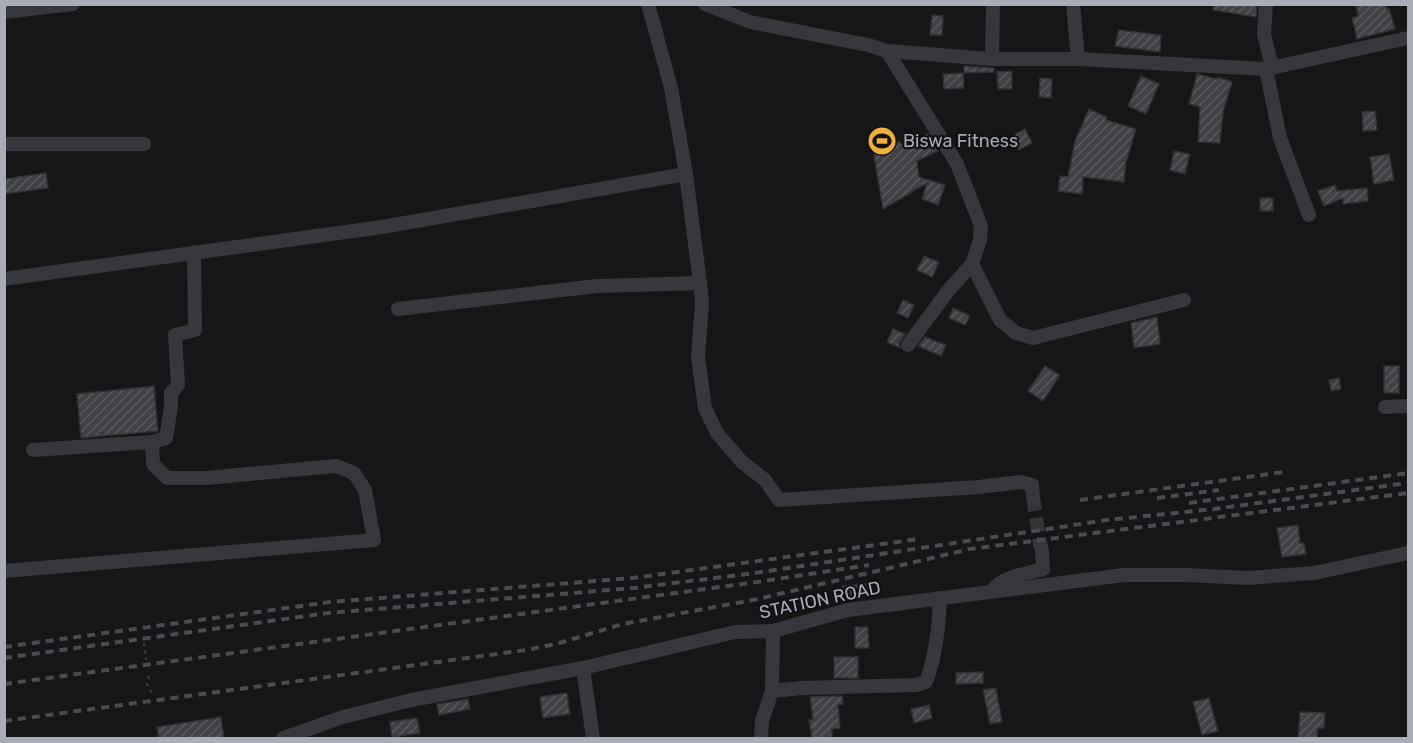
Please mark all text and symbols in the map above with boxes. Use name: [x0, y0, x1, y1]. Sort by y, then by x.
sports icon: Biswa Fitness: [866, 125, 898, 157]
place label: Biswa Fitness: [903, 130, 1018, 152]
street label: STATION ROAD: [757, 576, 883, 624]

